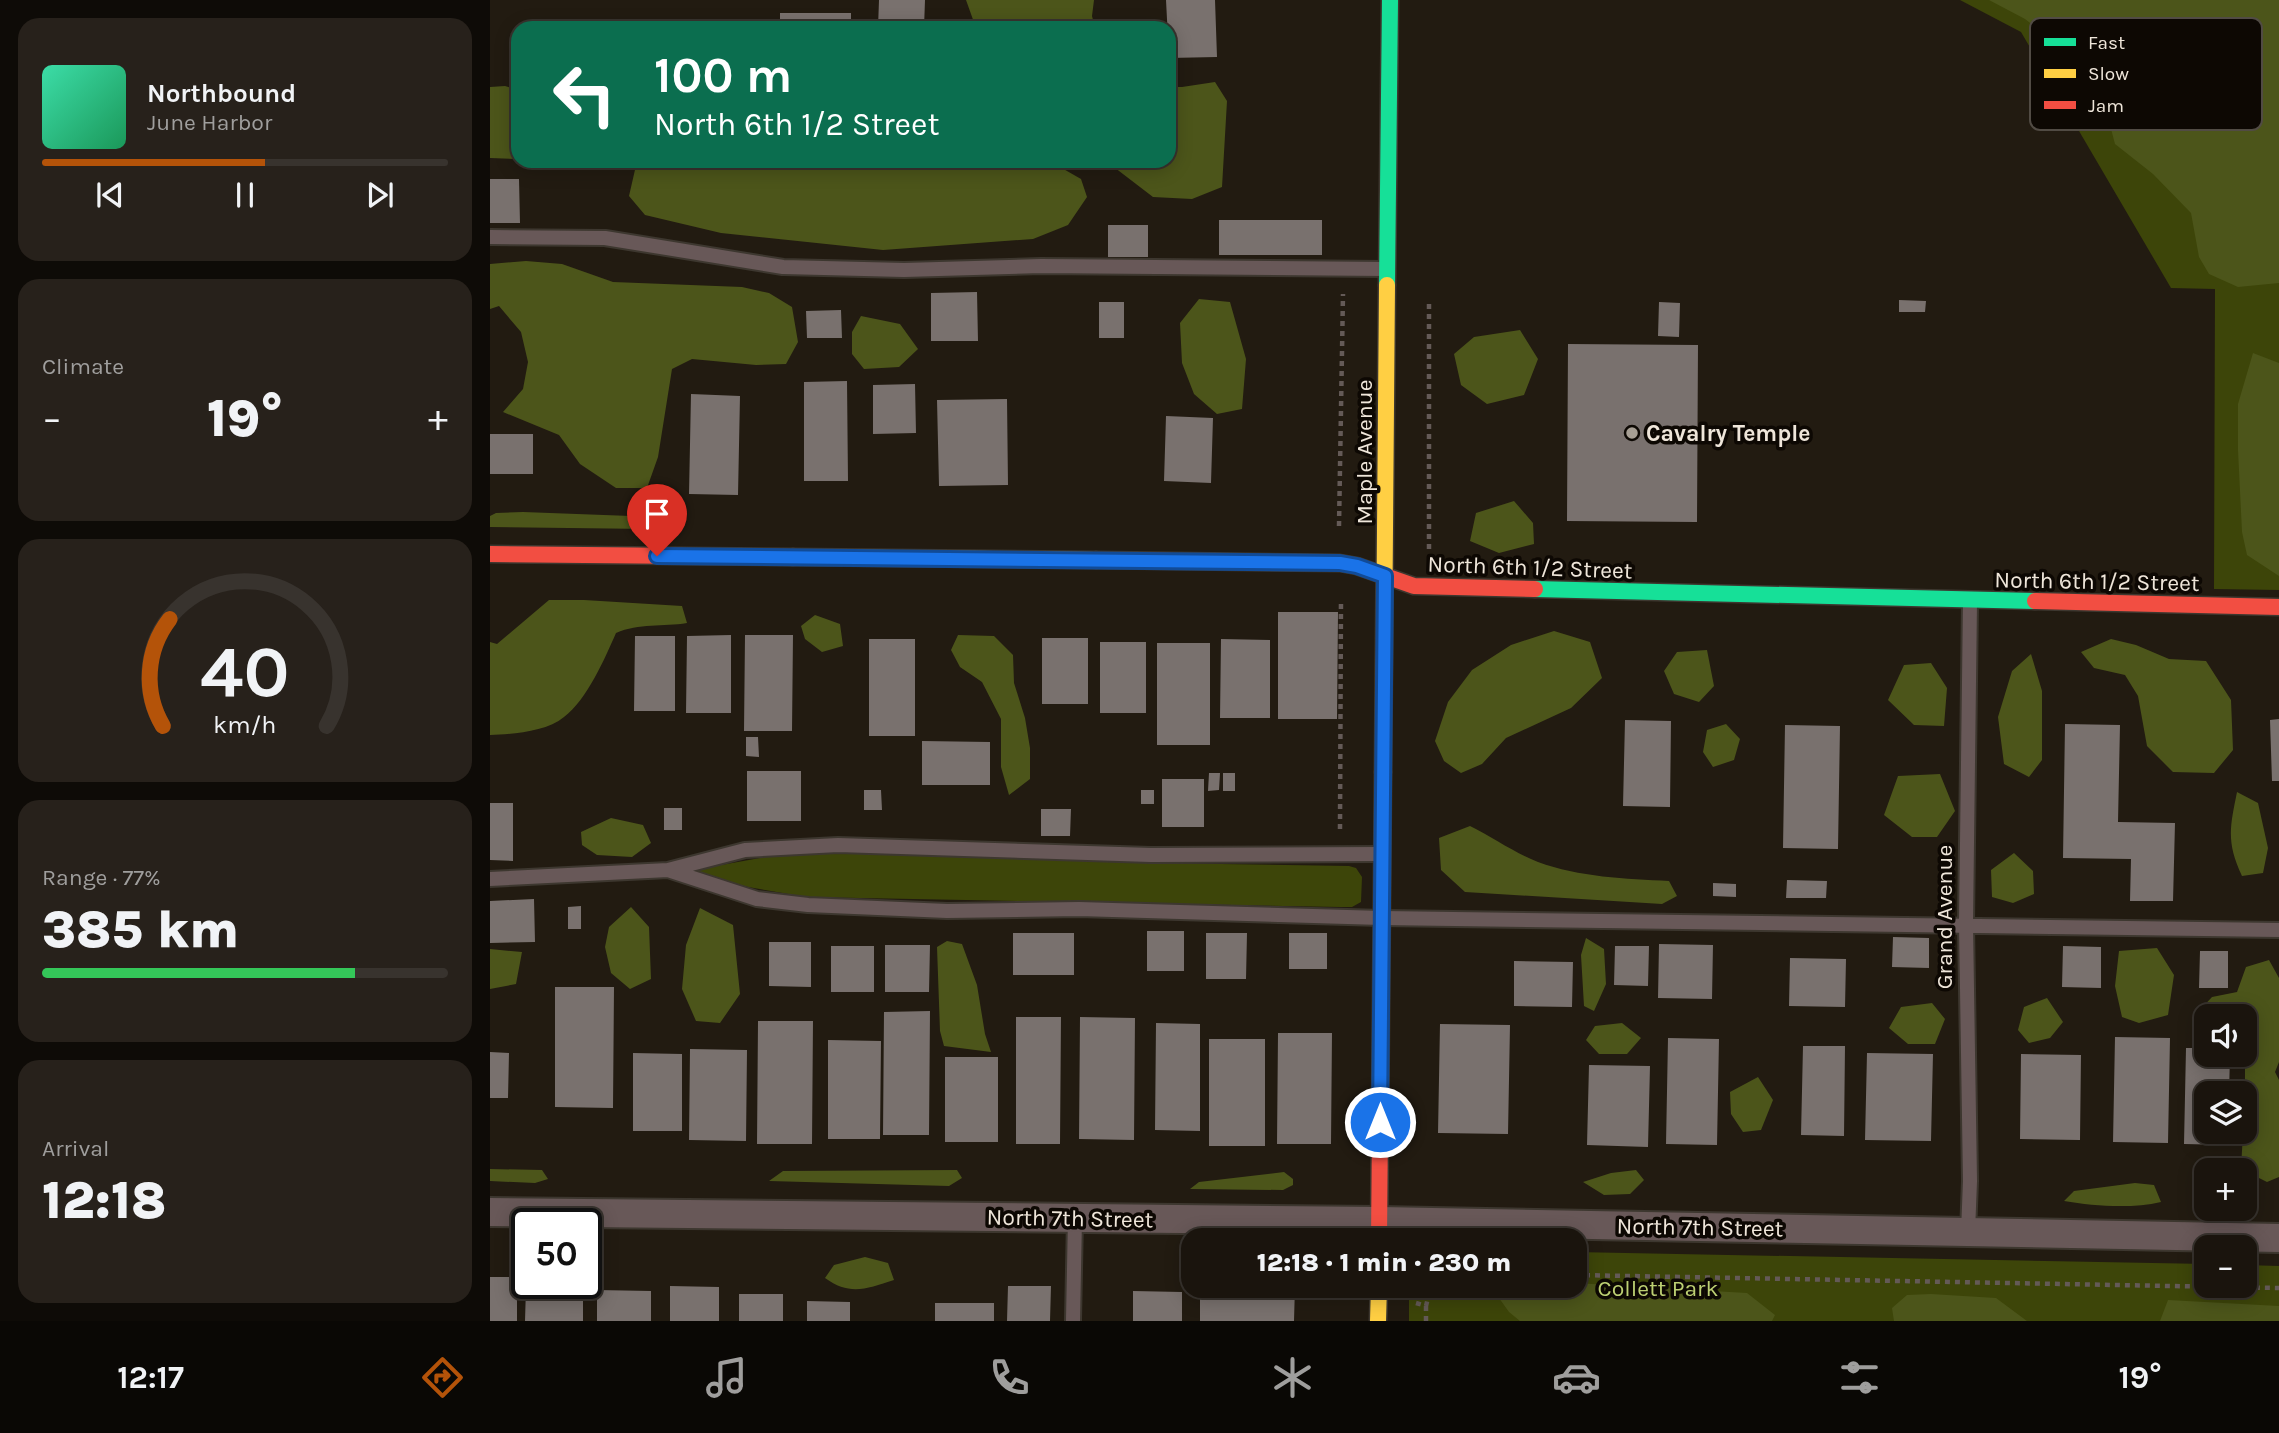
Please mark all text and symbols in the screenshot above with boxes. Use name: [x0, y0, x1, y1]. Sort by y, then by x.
legend: [2030, 18, 2262, 130]
text: Fast: [2088, 32, 2125, 54]
text: 100 m: [654, 47, 792, 104]
icon: left: [539, 49, 630, 140]
text: Slow: [2088, 63, 2129, 85]
text: Northbound: [147, 78, 296, 109]
text: Jam: [2088, 95, 2124, 117]
text: North 6th 1/2 Street: [654, 106, 940, 143]
text: June Harbor: [147, 109, 272, 136]
icon: previous: [91, 176, 129, 214]
icon: pause: [226, 176, 264, 214]
icon: next: [361, 176, 399, 214]
text: Climate: [42, 353, 124, 380]
street label: Maple Avenue: [1351, 380, 1378, 525]
text: 19°: [207, 388, 283, 449]
text: −: [42, 396, 62, 441]
text: +: [428, 396, 448, 441]
place label: Cavalry Temple: [1646, 420, 1810, 447]
marker: Cavalry Temple: [1624, 425, 1640, 441]
pin: [627, 484, 687, 556]
icon: arrive: [638, 495, 676, 533]
street label: North 6th 1/2 Street: [1427, 550, 1633, 585]
street label: North 6th 1/2 Street: [1994, 566, 2200, 597]
text: 40: [200, 630, 290, 715]
text: km/h: [213, 710, 277, 739]
street label: Grand Avenue: [1931, 845, 1958, 989]
text: Range · 77%: [42, 864, 161, 891]
text: 385 km: [42, 899, 239, 960]
map controls: [2194, 1004, 2257, 1298]
button: sound: [2194, 1004, 2257, 1067]
button: layers: [2194, 1081, 2257, 1144]
position arrow: [1343, 1085, 1417, 1159]
text: Arrival: [42, 1135, 109, 1162]
button: +: [2194, 1158, 2257, 1221]
text: 12:18: [42, 1170, 166, 1231]
street label: North 7th Street: [987, 1204, 1154, 1233]
speed limit sign: 50: [511, 1208, 602, 1299]
street label: North 7th Street: [1617, 1213, 1784, 1242]
button: −: [2194, 1235, 2257, 1298]
text: 12:18 · 1 min · 230 m: [1257, 1247, 1511, 1278]
park label: Collett Park: [1598, 1275, 1718, 1302]
icon: directions: [418, 1353, 467, 1402]
icon: music: [702, 1353, 751, 1402]
icon: phone: [985, 1353, 1034, 1402]
icon: climate: [1268, 1353, 1317, 1402]
icon: car: [1552, 1353, 1601, 1402]
icon: filters: [1835, 1353, 1884, 1402]
text: 12:17: [117, 1359, 184, 1396]
text: 19°: [2118, 1359, 2162, 1396]

